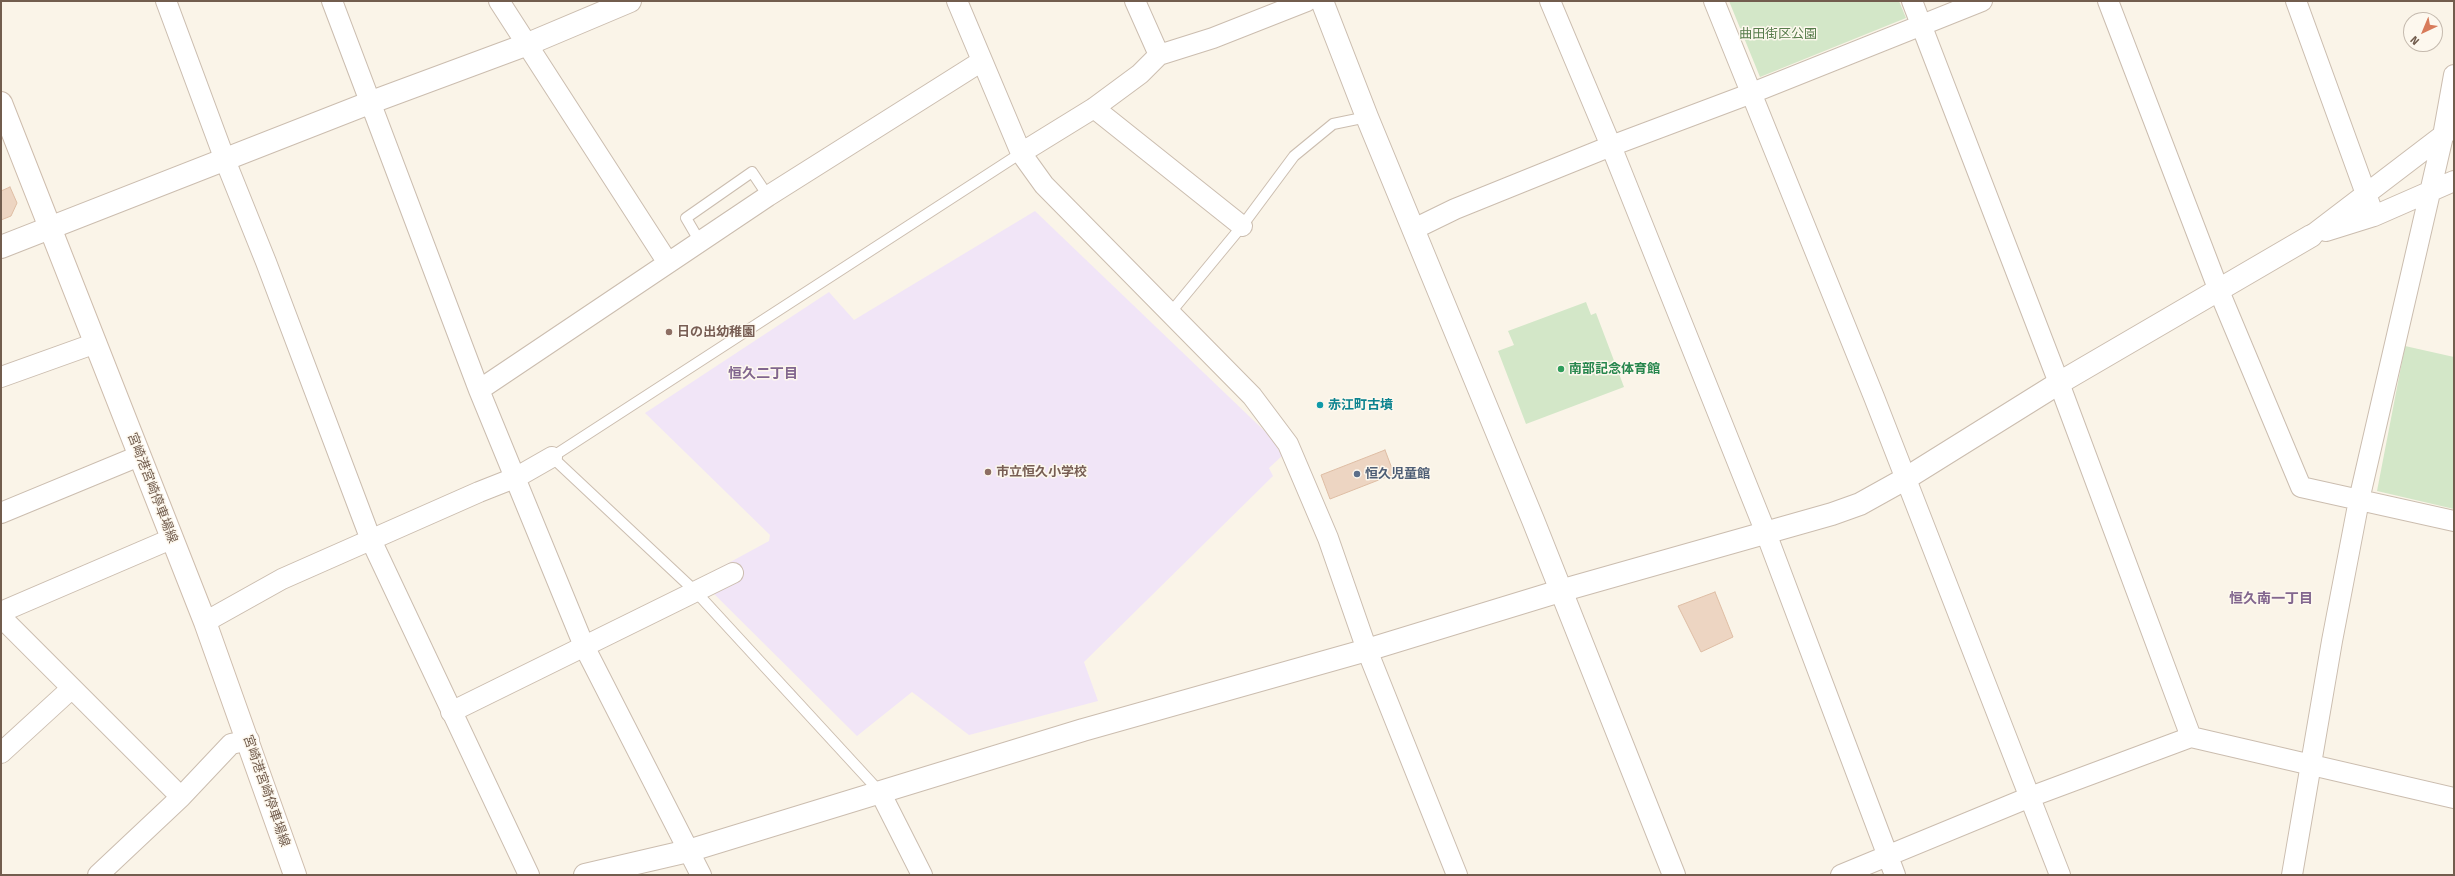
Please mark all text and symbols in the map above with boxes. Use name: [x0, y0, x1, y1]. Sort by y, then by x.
north arrow: [2403, 12, 2443, 52]
park label: 曲田街区公園: [1739, 26, 1817, 42]
text: N: [2408, 33, 2422, 47]
place label: 日の出幼稚園: [677, 324, 755, 340]
marker: 日の出幼稚園: [664, 327, 674, 337]
place label: 南部記念体育館: [1569, 361, 1660, 377]
marker: 南部記念体育館: [1556, 364, 1566, 374]
district label: 恒久二丁目: [728, 366, 798, 382]
place label: 赤江町古墳: [1328, 397, 1393, 413]
marker: 赤江町古墳: [1315, 400, 1325, 410]
street label: 宮崎港宮崎停車場線: [124, 431, 180, 545]
place label: 市立恒久小学校: [996, 464, 1087, 480]
place label: 恒久児童館: [1365, 466, 1430, 482]
marker: 市立恒久小学校: [983, 467, 993, 477]
marker: 恒久児童館: [1352, 469, 1362, 479]
district label: 恒久南一丁目: [2229, 591, 2313, 607]
street label: 宮崎港宮崎停車場線: [240, 733, 292, 849]

